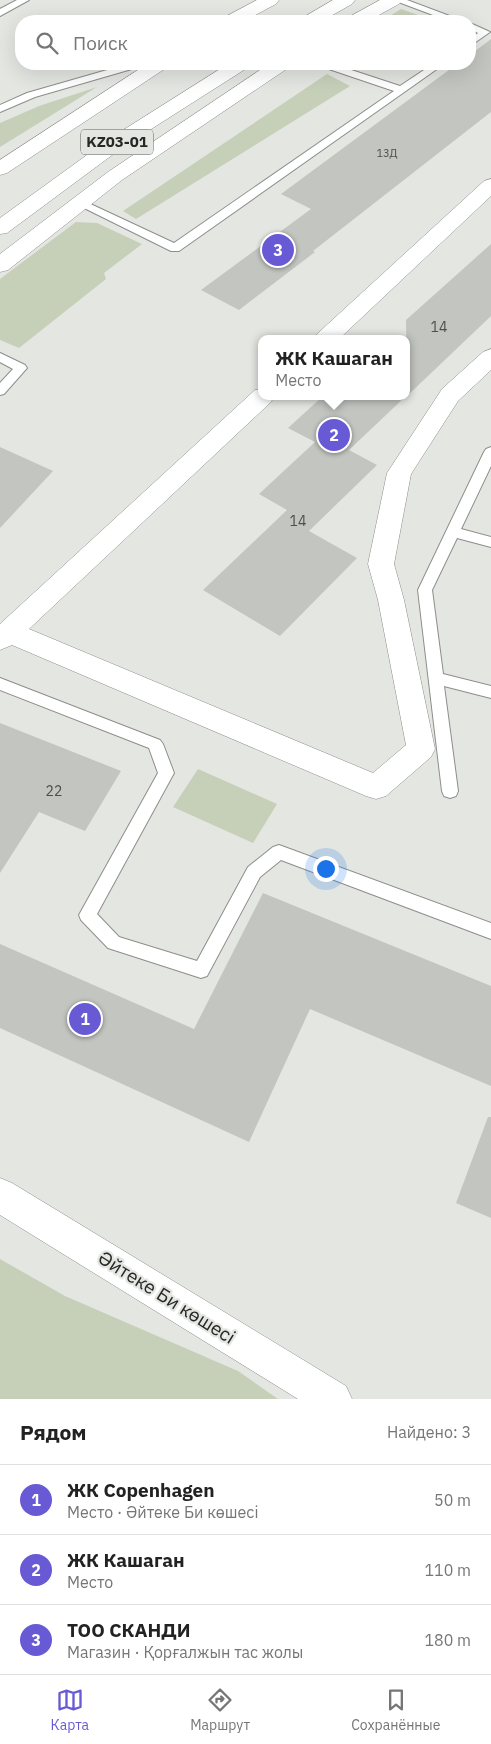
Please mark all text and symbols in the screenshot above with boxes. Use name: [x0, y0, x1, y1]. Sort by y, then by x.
search box: [15, 15, 476, 70]
icon: search: [33, 29, 61, 57]
text: Поиск: [73, 31, 128, 55]
road number: KZ03-01: [81, 130, 153, 154]
house number: 13Д: [376, 146, 398, 160]
pin: 3: [262, 231, 294, 269]
house number: 14: [431, 318, 447, 336]
popup: [258, 335, 410, 400]
text: ЖК Кашаган: [275, 346, 393, 370]
text: Место: [275, 370, 321, 390]
pin: 2: [318, 416, 350, 454]
house number: 14: [290, 512, 306, 530]
house number: 22: [46, 782, 62, 800]
your location: [313, 856, 339, 882]
pin: 1: [69, 1000, 101, 1038]
street label: Әйтеке Би көшесі: [94, 1245, 240, 1349]
text: Рядом: [20, 1418, 87, 1446]
text: Найдено: 3: [387, 1422, 471, 1442]
text: ЖК Copenhagen: [67, 1478, 215, 1502]
text: 1: [31, 1490, 41, 1510]
text: 50 m: [434, 1490, 471, 1510]
text: Место · Әйтеке Би көшесі: [67, 1502, 258, 1522]
text: ЖК Кашаган: [67, 1548, 185, 1572]
text: 2: [31, 1560, 41, 1580]
text: 110 m: [424, 1560, 471, 1580]
text: Место: [67, 1572, 113, 1592]
text: ТОО СКАНДИ: [67, 1618, 190, 1642]
text: 3: [31, 1630, 41, 1650]
text: 180 m: [424, 1630, 471, 1650]
text: Магазин · Қорғалжын тас жолы: [67, 1642, 303, 1662]
tab: Карта: [51, 1686, 89, 1734]
tab: Маршрут: [190, 1686, 250, 1734]
tab: Сохранённые: [351, 1686, 440, 1734]

